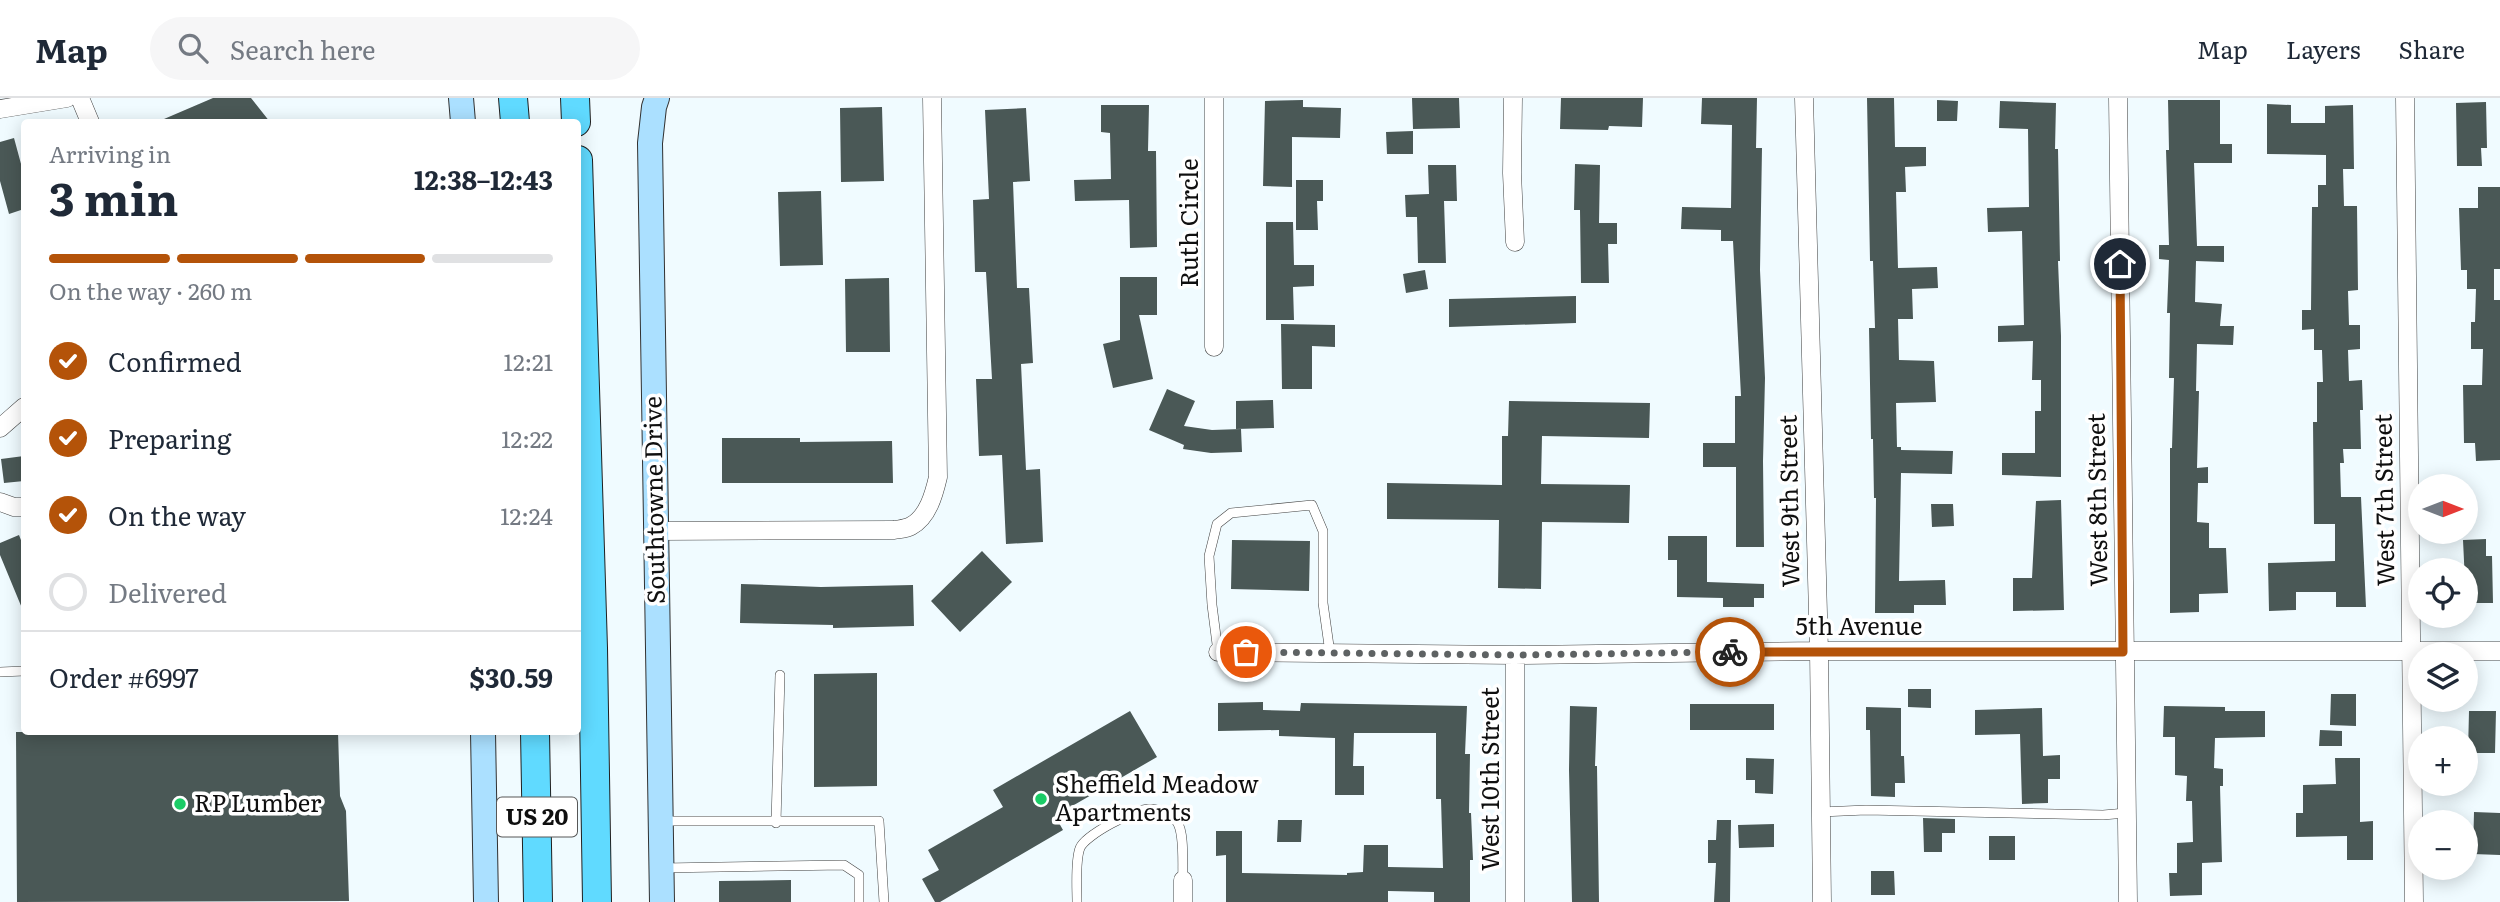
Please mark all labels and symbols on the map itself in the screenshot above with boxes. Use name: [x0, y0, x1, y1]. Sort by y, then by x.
street label: Ruth Circle: [1170, 158, 1205, 288]
pin: [2090, 234, 2150, 294]
street label: Southtowne Drive: [633, 396, 672, 604]
street label: West 8th Street: [2076, 413, 2115, 587]
street label: West 7th Street: [2363, 413, 2402, 587]
street label: West 9th Street: [1768, 414, 1807, 588]
north arrow: [2408, 474, 2478, 544]
street label: 5th Avenue: [1796, 607, 1922, 642]
courier: [1695, 617, 1765, 687]
pin: [1216, 622, 1276, 682]
street label: West 10th Street: [1471, 687, 1506, 871]
place label: Sheffield Meadow Apartments: [1055, 765, 1259, 828]
place label: RP Lumber: [194, 784, 322, 819]
marker: Sheffield Meadow Apartments: [1033, 791, 1049, 807]
marker: RP Lumber: [172, 796, 188, 812]
road number: US 20: [497, 797, 577, 836]

